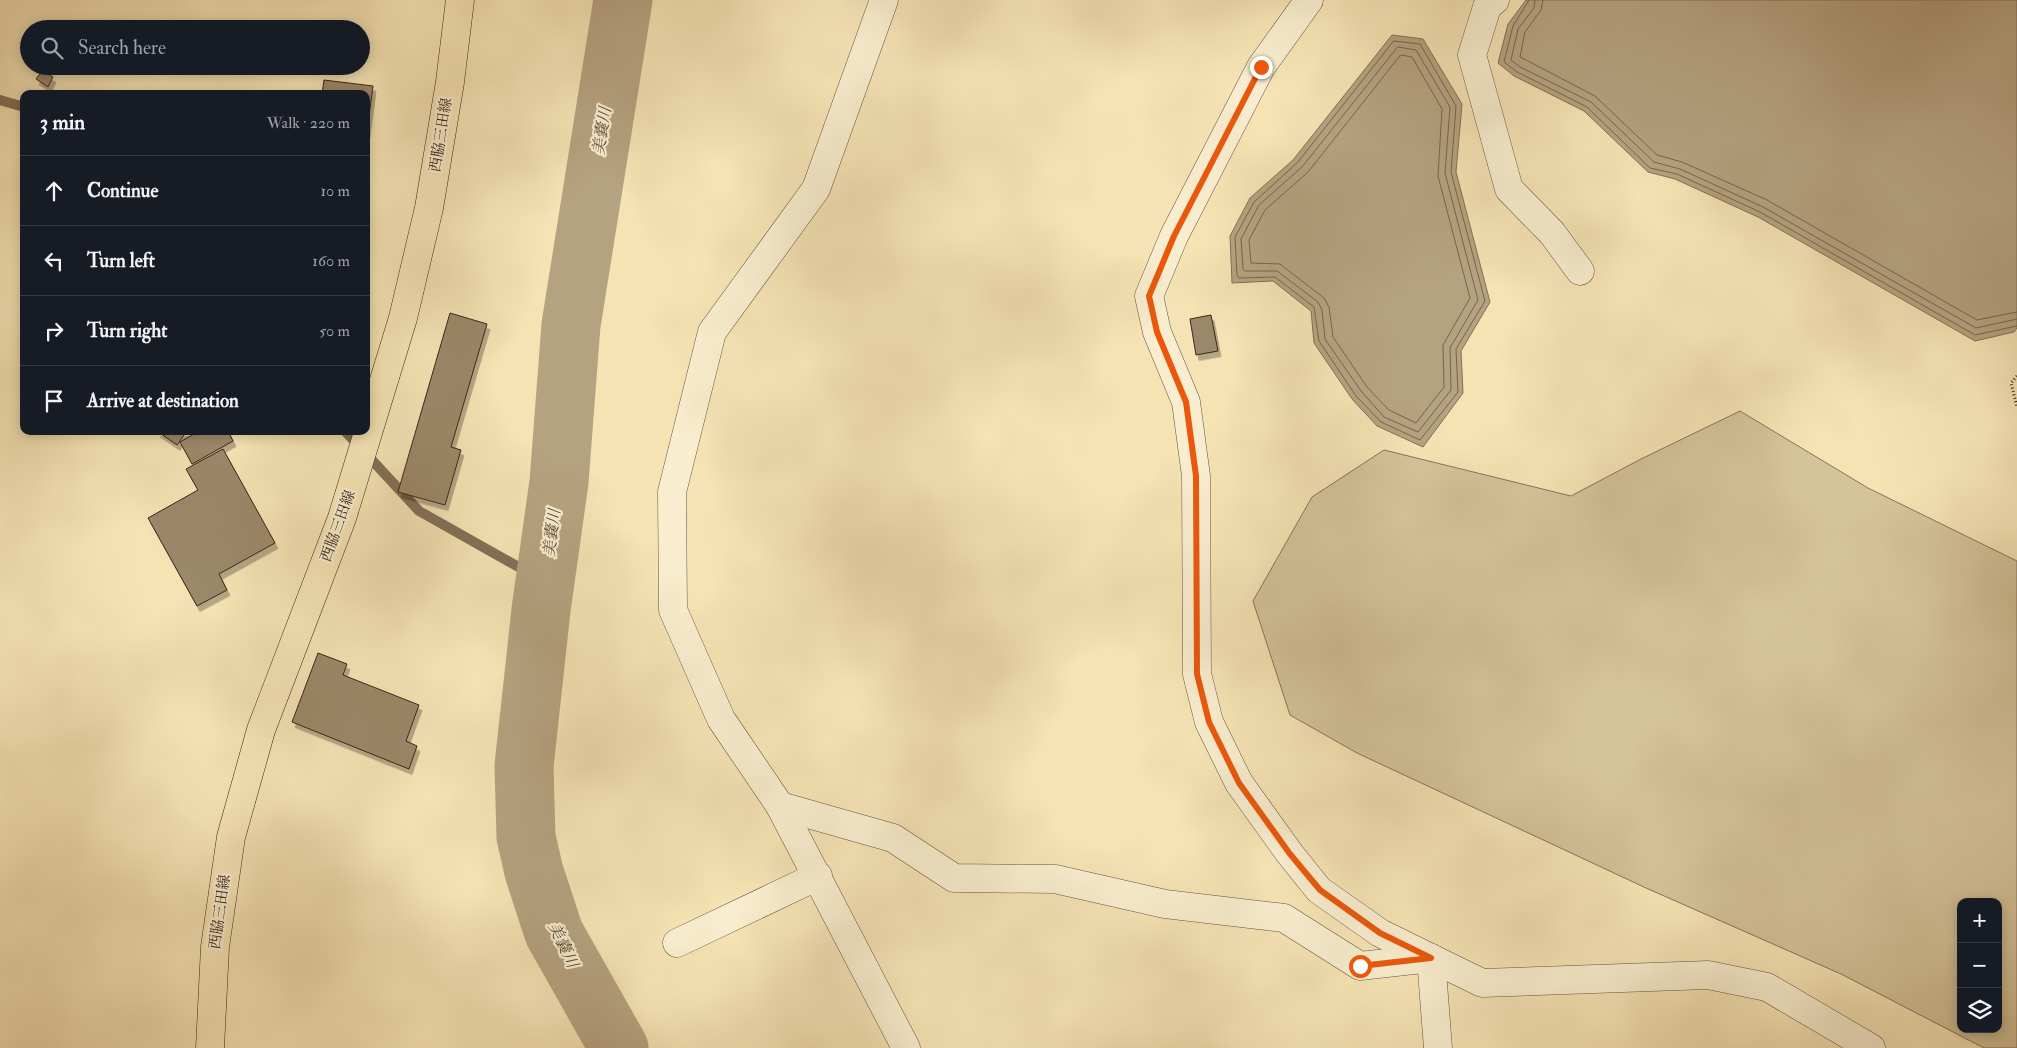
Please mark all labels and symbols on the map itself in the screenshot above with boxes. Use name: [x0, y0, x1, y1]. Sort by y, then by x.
route end: [1250, 56, 1273, 79]
street label: 西脇三田線: [426, 96, 456, 174]
water label: 美嚢川: [588, 104, 616, 156]
street label: 西脇三田線: [316, 488, 360, 564]
water label: 美嚢川: [539, 506, 565, 558]
street label: 西脇三田線: [205, 874, 235, 950]
water label: 美嚢川: [543, 919, 583, 973]
route start: [1349, 955, 1372, 978]

